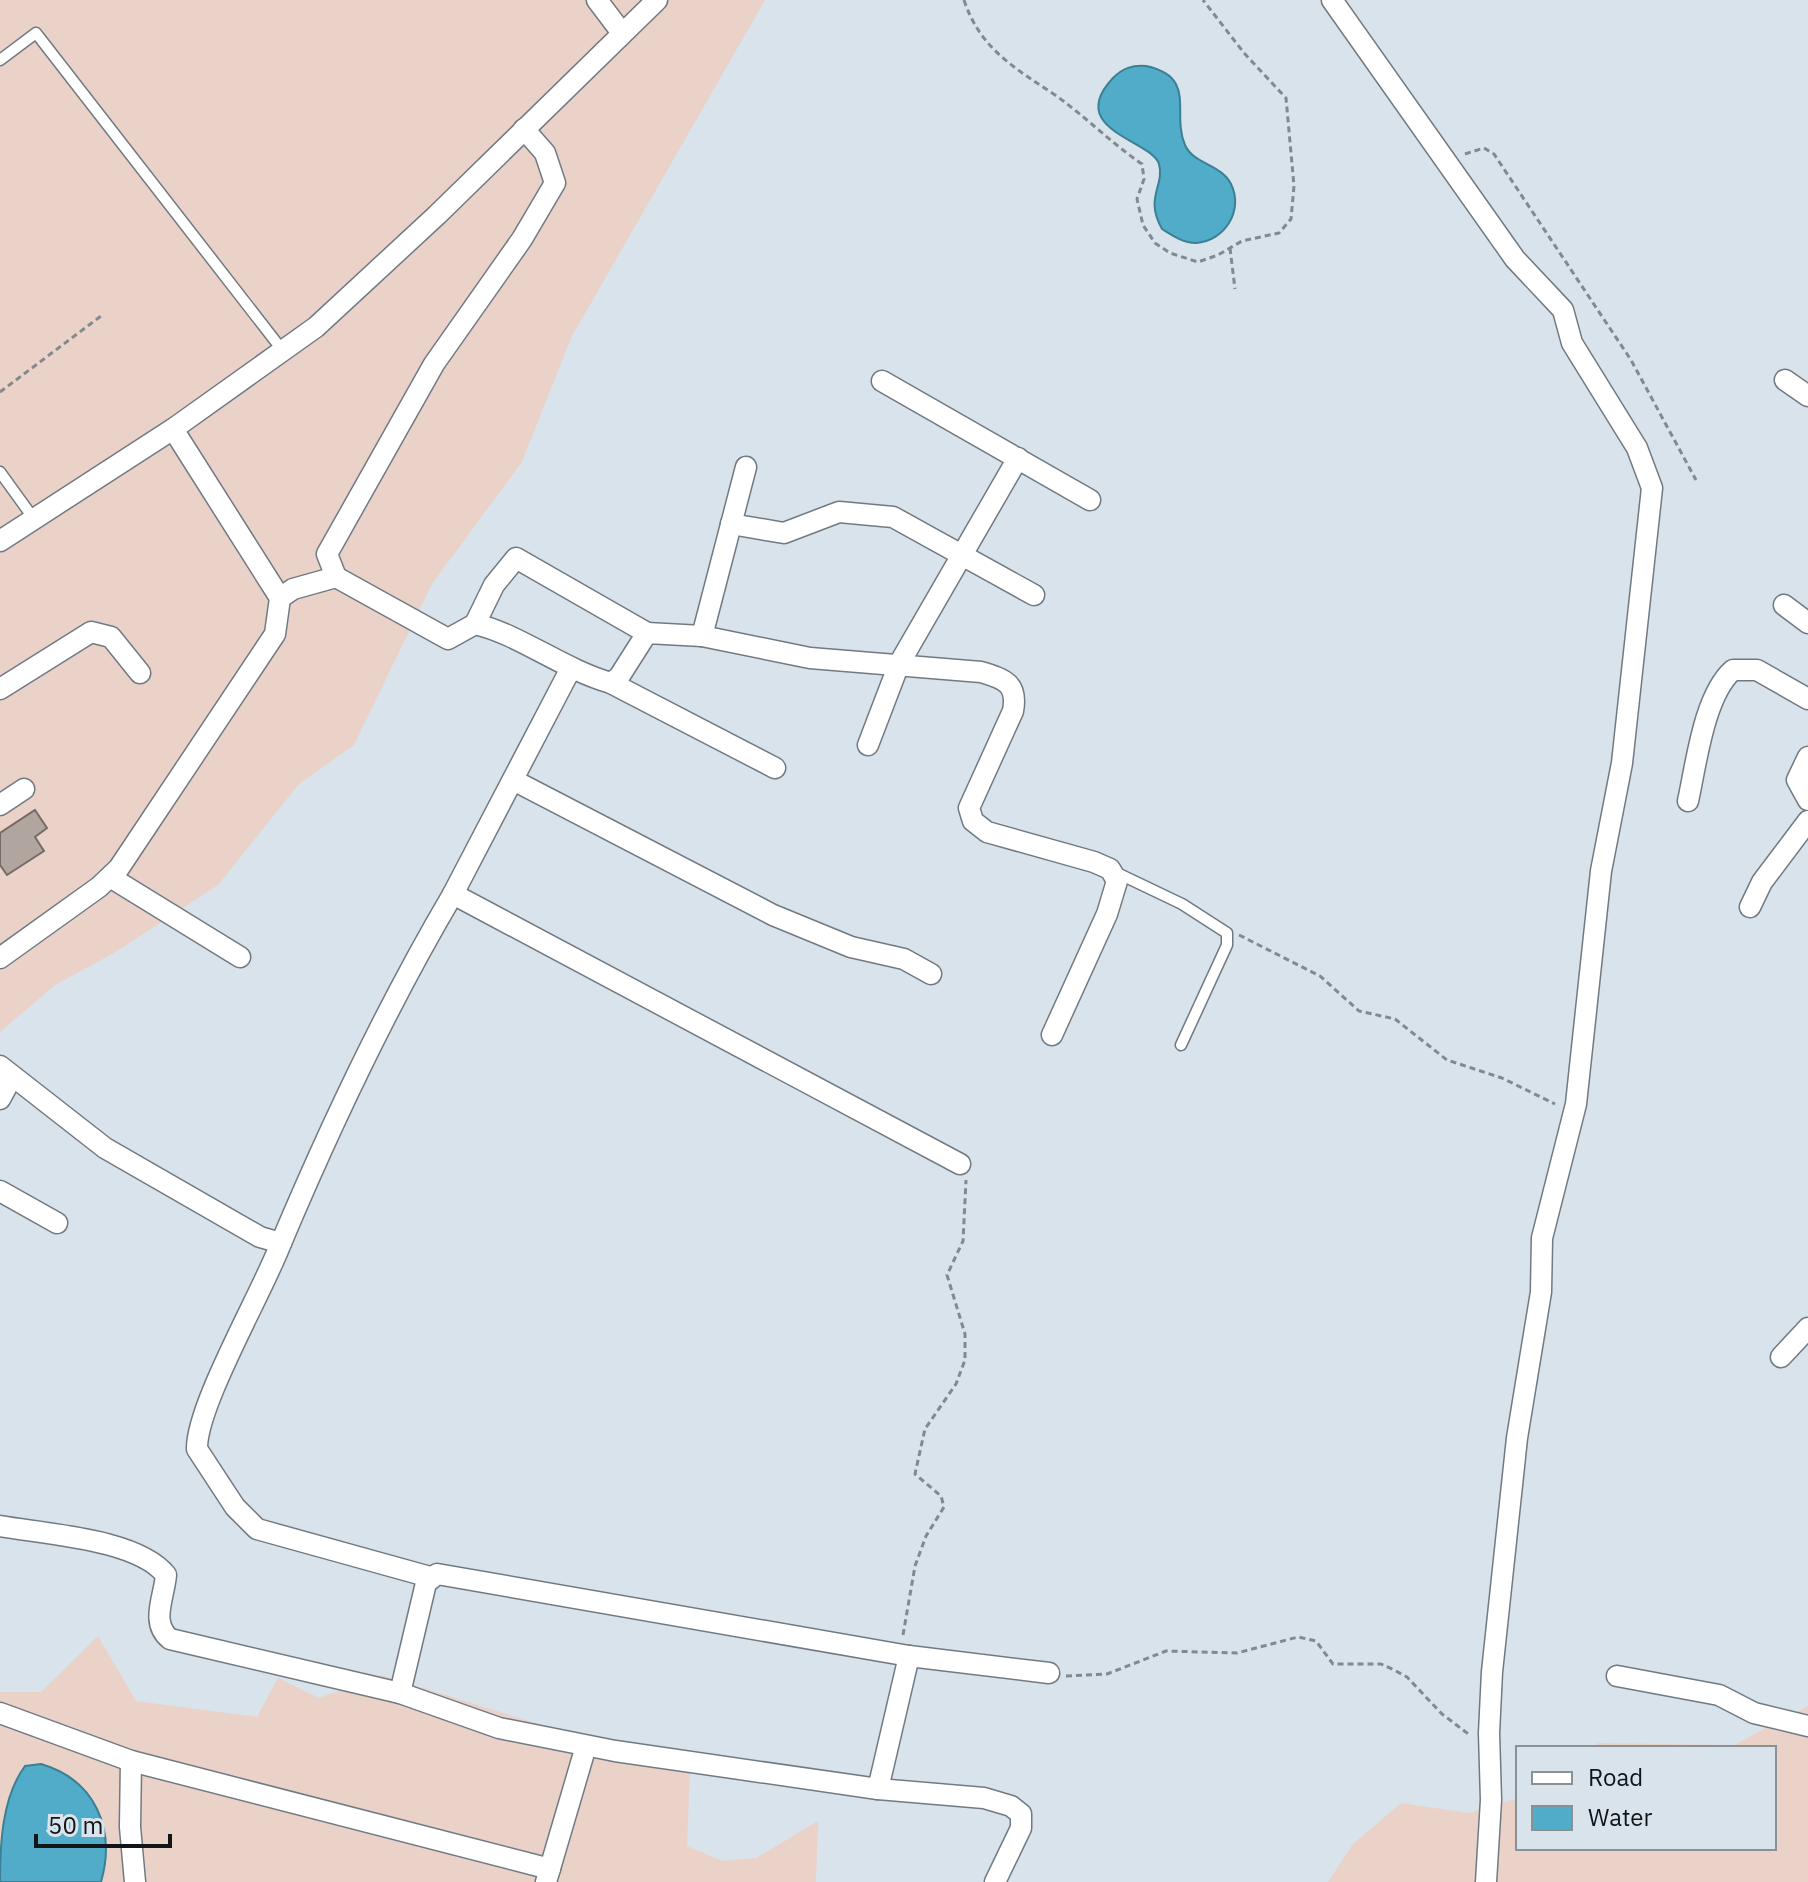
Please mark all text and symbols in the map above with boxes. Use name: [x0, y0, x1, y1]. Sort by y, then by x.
legend: [1516, 1746, 1776, 1850]
text: Road: [1588, 1761, 1643, 1793]
scale bar: [36, 1798, 170, 1848]
text: Water: [1588, 1801, 1652, 1833]
text: 50 m: [48, 1809, 103, 1841]

